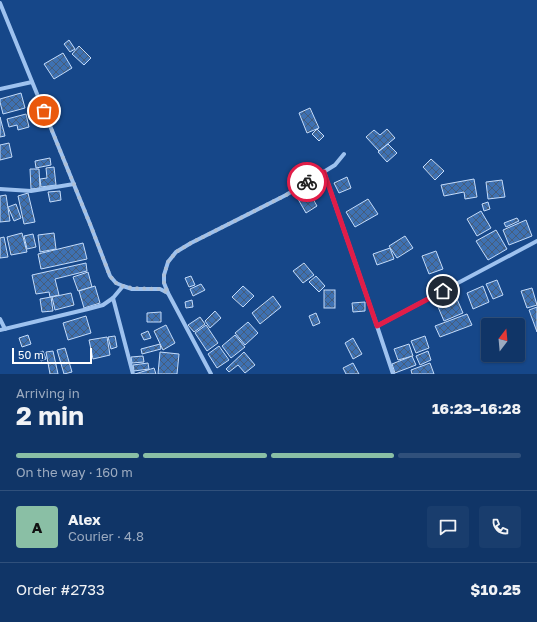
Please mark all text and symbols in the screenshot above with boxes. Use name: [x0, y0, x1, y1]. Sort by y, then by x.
pin: [27, 94, 61, 128]
icon: bag: [33, 100, 55, 122]
courier: [287, 162, 327, 202]
icon: bike: [296, 171, 318, 193]
pin: [426, 274, 460, 308]
icon: home: [432, 280, 454, 302]
north arrow: [481, 318, 525, 362]
map controls: [481, 318, 525, 362]
scale bar: [12, 346, 92, 365]
text: 50 m: [18, 348, 44, 361]
text: Arriving in: [16, 385, 80, 401]
text: 16:23–16:28: [432, 399, 521, 417]
text: 2 min: [16, 400, 84, 431]
text: On the way · 160 m: [16, 464, 133, 480]
button: chat: [427, 506, 469, 548]
button: phone: [479, 506, 521, 548]
text: Alex: [68, 510, 101, 528]
text: A: [32, 518, 42, 536]
text: Courier · 4.8: [68, 528, 144, 544]
text: Order #2733: [16, 580, 105, 598]
text: $10.25: [470, 580, 521, 598]

